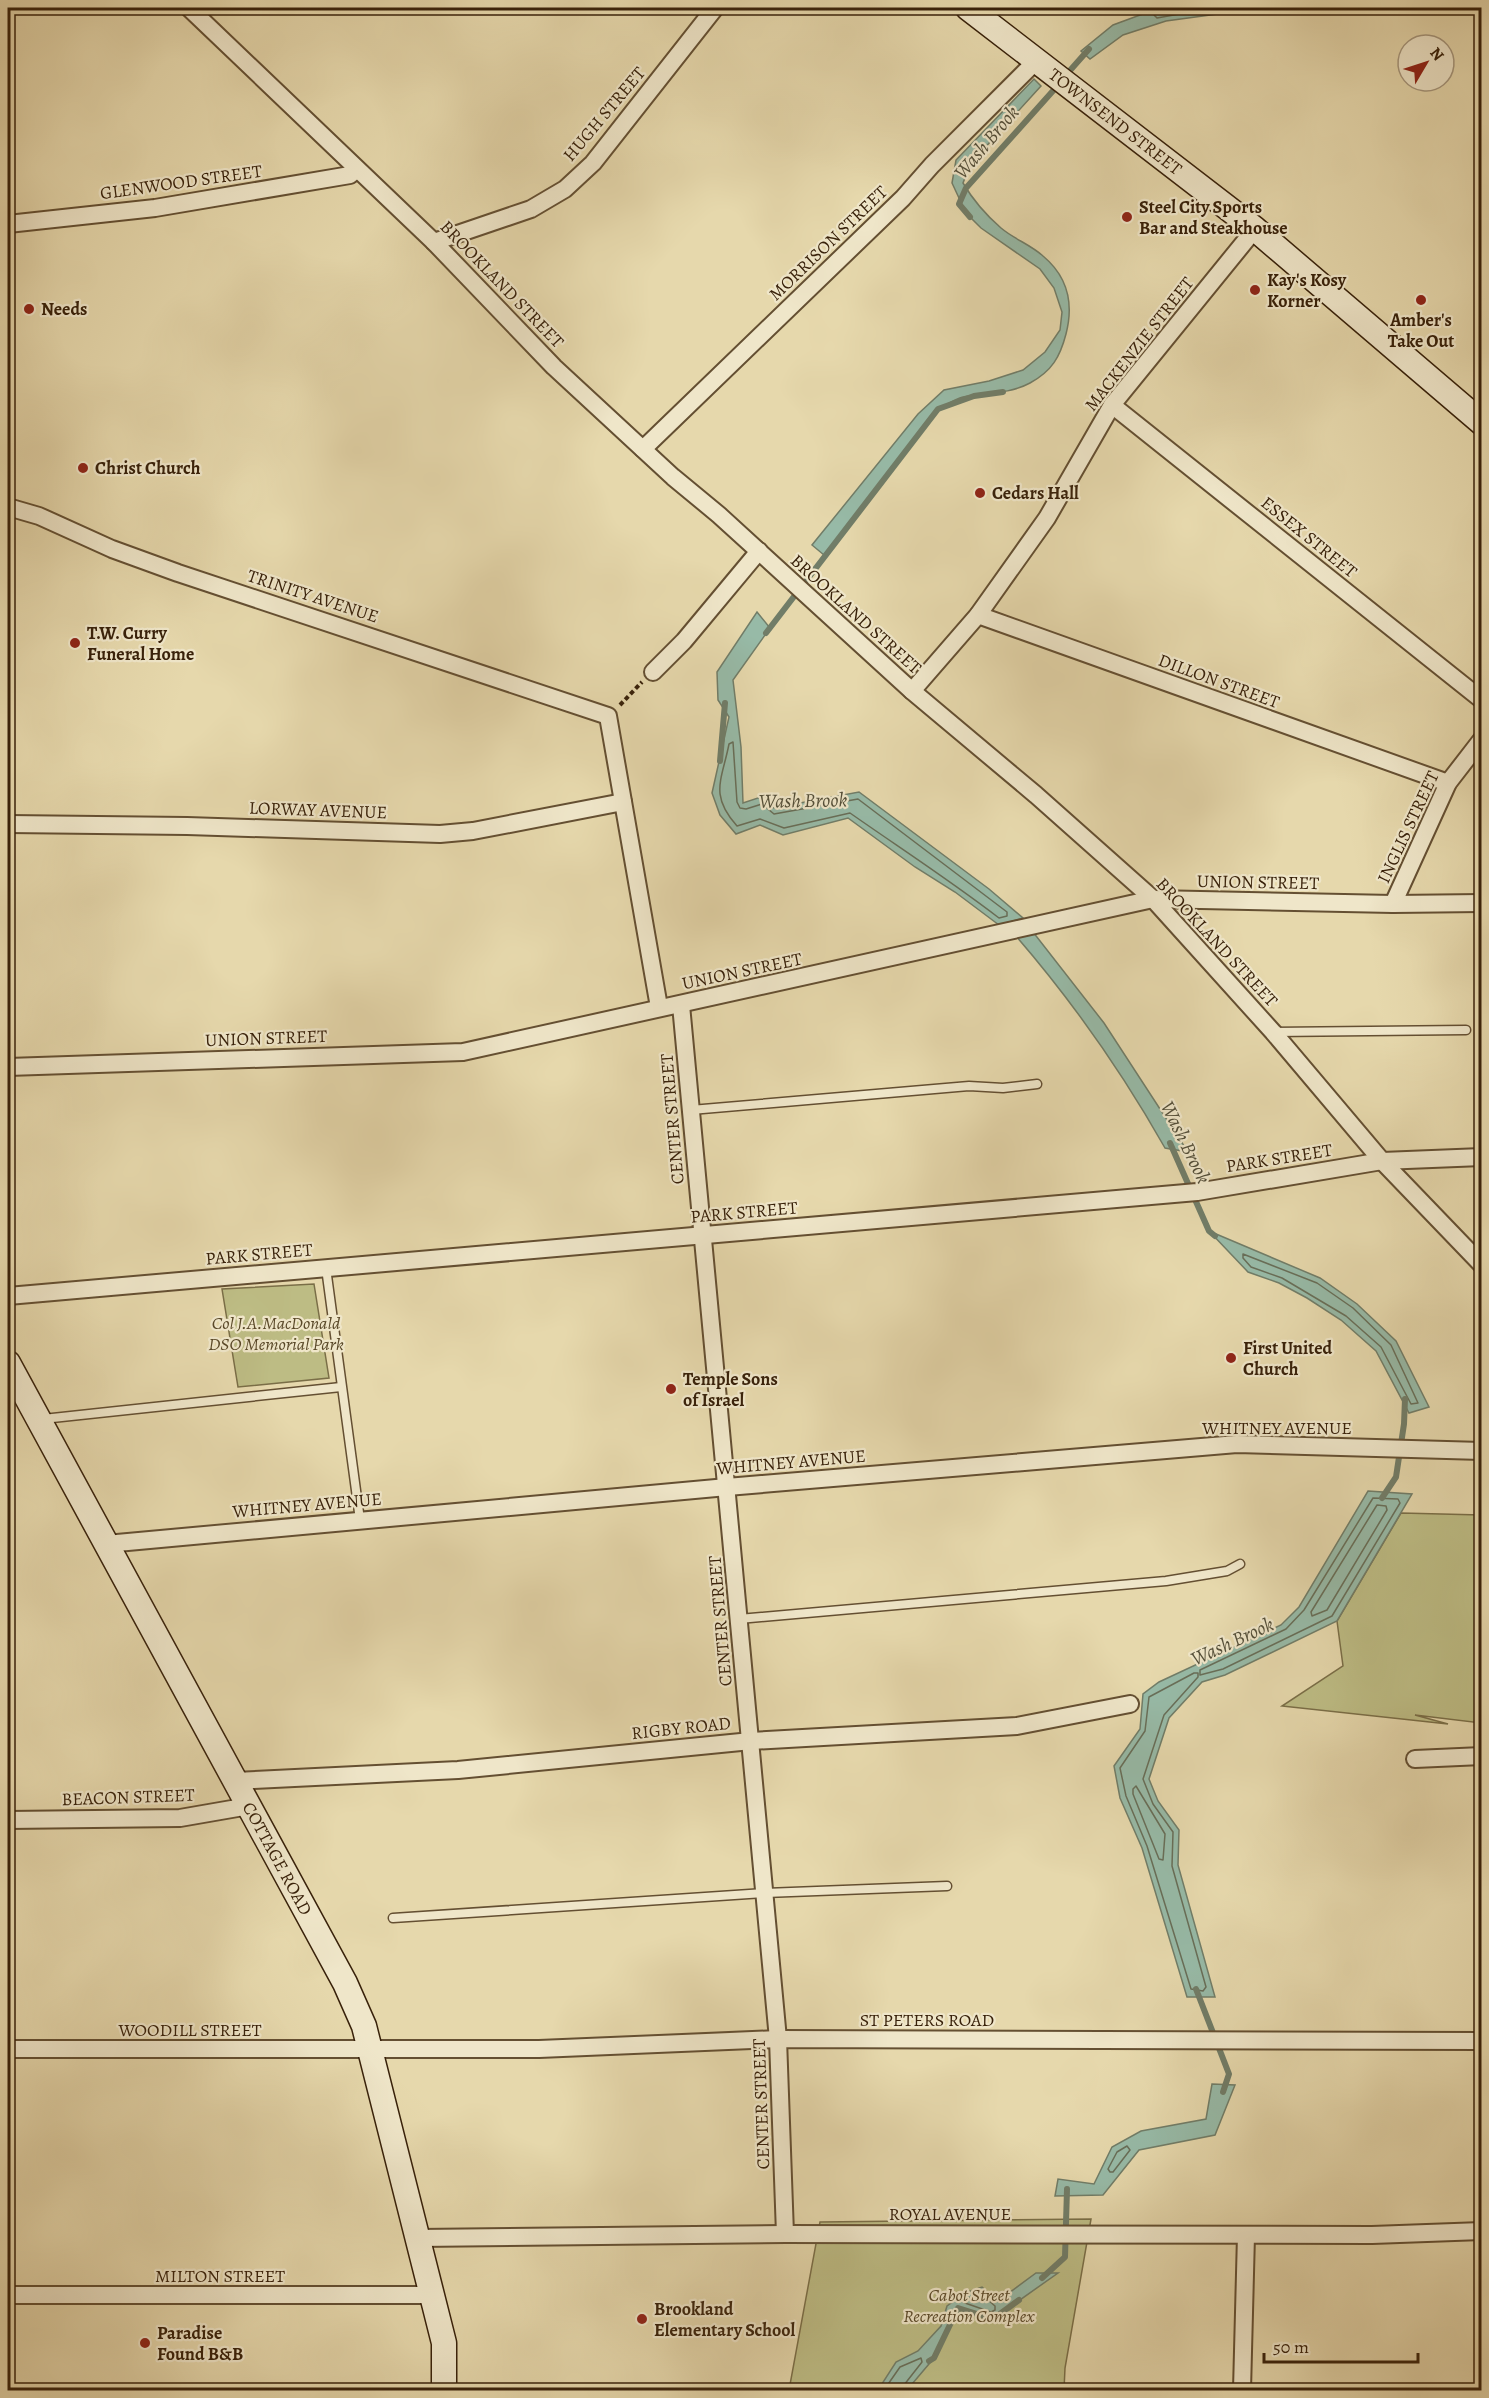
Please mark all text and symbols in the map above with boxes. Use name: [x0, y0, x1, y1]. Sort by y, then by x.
north arrow: [1396, 33, 1456, 93]
text: N: [1425, 43, 1449, 66]
street label: HUGH STREET: [557, 62, 651, 166]
street label: TOWNSEND STREET: [1044, 63, 1187, 181]
water label: Wash Brook: [948, 100, 1025, 185]
street label: GLENWOOD STREET: [99, 159, 264, 205]
street label: MORRISON STREET: [764, 180, 893, 306]
place label: Steel City Sports Bar and Steakhouse: [1139, 195, 1288, 240]
marker: Steel City Sports Bar and Steakhouse: [1120, 210, 1134, 224]
street label: BROOKLAND STREET: [435, 215, 569, 353]
place label: Kay's Kosy Korner: [1267, 268, 1347, 313]
street label: MACKENZIE STREET: [1079, 272, 1199, 416]
marker: Kay's Kosy Korner: [1248, 283, 1262, 297]
marker: Amber's Take Out: [1414, 293, 1428, 307]
place label: Needs: [41, 297, 87, 321]
marker: Needs: [22, 302, 36, 316]
place label: Amber's Take Out: [1388, 308, 1454, 353]
place label: Christ Church: [95, 456, 201, 480]
marker: Christ Church: [76, 461, 90, 475]
place label: Cedars Hall: [992, 481, 1079, 505]
marker: Cedars Hall: [973, 486, 987, 500]
street label: ESSEX STREET: [1256, 491, 1362, 583]
street label: BROOKLAND STREET: [785, 549, 927, 679]
street label: TRINITY AVENUE: [244, 563, 382, 629]
place label: T.W. Curry Funeral Home: [87, 621, 194, 666]
marker: T.W. Curry Funeral Home: [68, 636, 82, 650]
street label: DILLON STREET: [1155, 648, 1283, 714]
street label: INGLIS STREET: [1371, 767, 1445, 887]
water label: Wash Brook: [758, 786, 848, 815]
street label: LORWAY AVENUE: [248, 796, 388, 824]
street label: UNION STREET: [1197, 869, 1319, 895]
street label: BROOKLAND STREET: [1151, 872, 1283, 1012]
street label: UNION STREET: [680, 947, 804, 995]
street label: UNION STREET: [205, 1024, 328, 1052]
street label: CENTER STREET: [654, 1053, 690, 1185]
water label: Wash Brook: [1154, 1096, 1217, 1188]
street label: PARK STREET: [1224, 1138, 1334, 1178]
street label: PARK STREET: [689, 1195, 799, 1229]
street label: PARK STREET: [204, 1237, 314, 1271]
park label: Col J.A.MacDonald DSO Memorial Park: [208, 1311, 344, 1356]
place label: First United Church: [1243, 1336, 1333, 1381]
marker: First United Church: [1224, 1351, 1238, 1365]
place label: Temple Sons of Israel: [683, 1367, 778, 1412]
marker: Temple Sons of Israel: [664, 1382, 678, 1396]
street label: WHITNEY AVENUE: [1201, 1416, 1352, 1440]
street label: WHITNEY AVENUE: [714, 1444, 867, 1481]
street label: WHITNEY AVENUE: [230, 1487, 383, 1524]
street label: CENTER STREET: [702, 1555, 738, 1687]
water label: Wash Brook: [1186, 1610, 1278, 1672]
street label: RIGBY ROAD: [630, 1711, 732, 1745]
street label: BEACON STREET: [61, 1783, 195, 1811]
street label: COTTAGE ROAD: [237, 1798, 318, 1919]
street label: ST PETERS ROAD: [860, 2008, 994, 2032]
street label: WOODILL STREET: [117, 2018, 262, 2042]
street label: CENTER STREET: [747, 2038, 775, 2170]
street label: ROYAL AVENUE: [889, 2202, 1011, 2226]
street label: MILTON STREET: [155, 2264, 285, 2288]
park label: Cabot Street Recreation Complex: [903, 2283, 1035, 2328]
place label: Brookland Elementary School: [654, 2297, 796, 2342]
marker: Brookland Elementary School: [635, 2312, 649, 2326]
place label: Paradise Found B&B: [157, 2321, 243, 2366]
scale bar: [1264, 2326, 1418, 2364]
text: 50 m: [1273, 2335, 1309, 2359]
marker: Paradise Found B&B: [138, 2336, 152, 2350]

